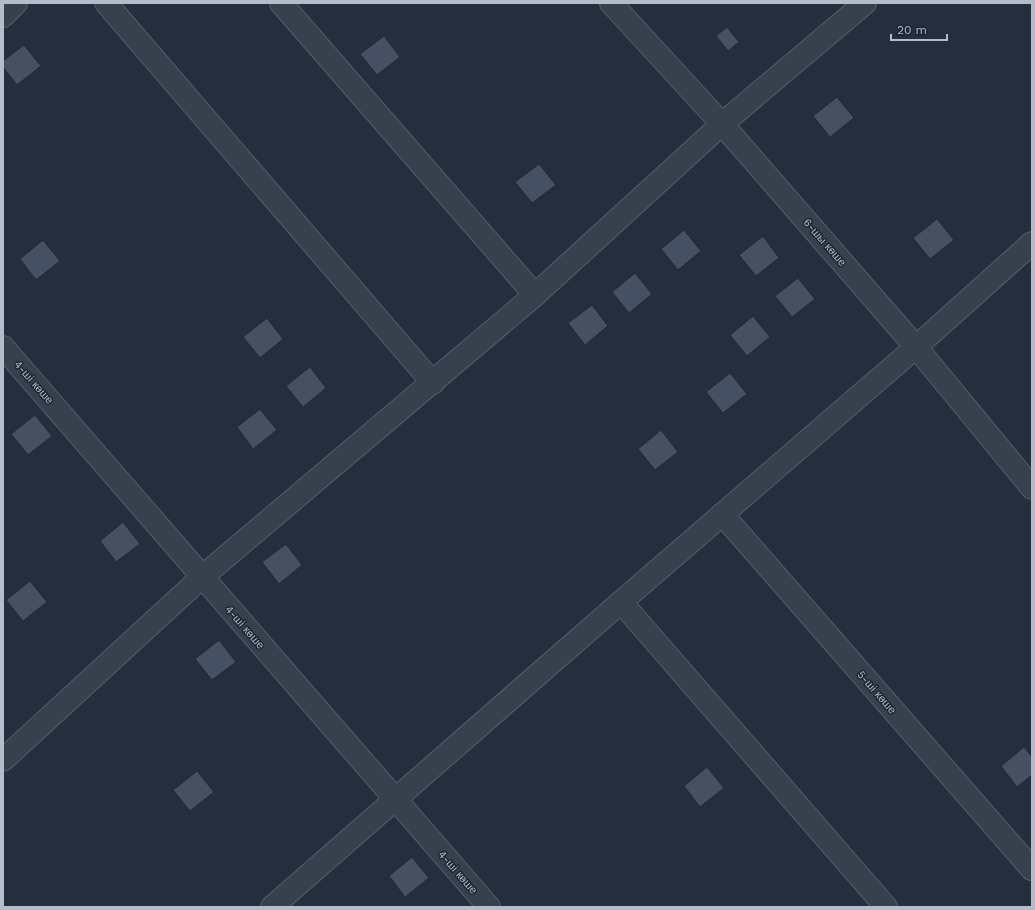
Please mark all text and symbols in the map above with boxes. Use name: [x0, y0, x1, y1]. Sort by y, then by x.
scale bar: [891, 16, 947, 42]
text: 20 m: [897, 23, 927, 37]
street label: 6-шы көше: [800, 216, 849, 269]
street label: 4-ші көше: [11, 358, 56, 407]
street label: 4-ші көше: [222, 603, 267, 652]
street label: 5-ші көше: [854, 668, 899, 717]
street label: 4-ші көше: [435, 848, 480, 897]

